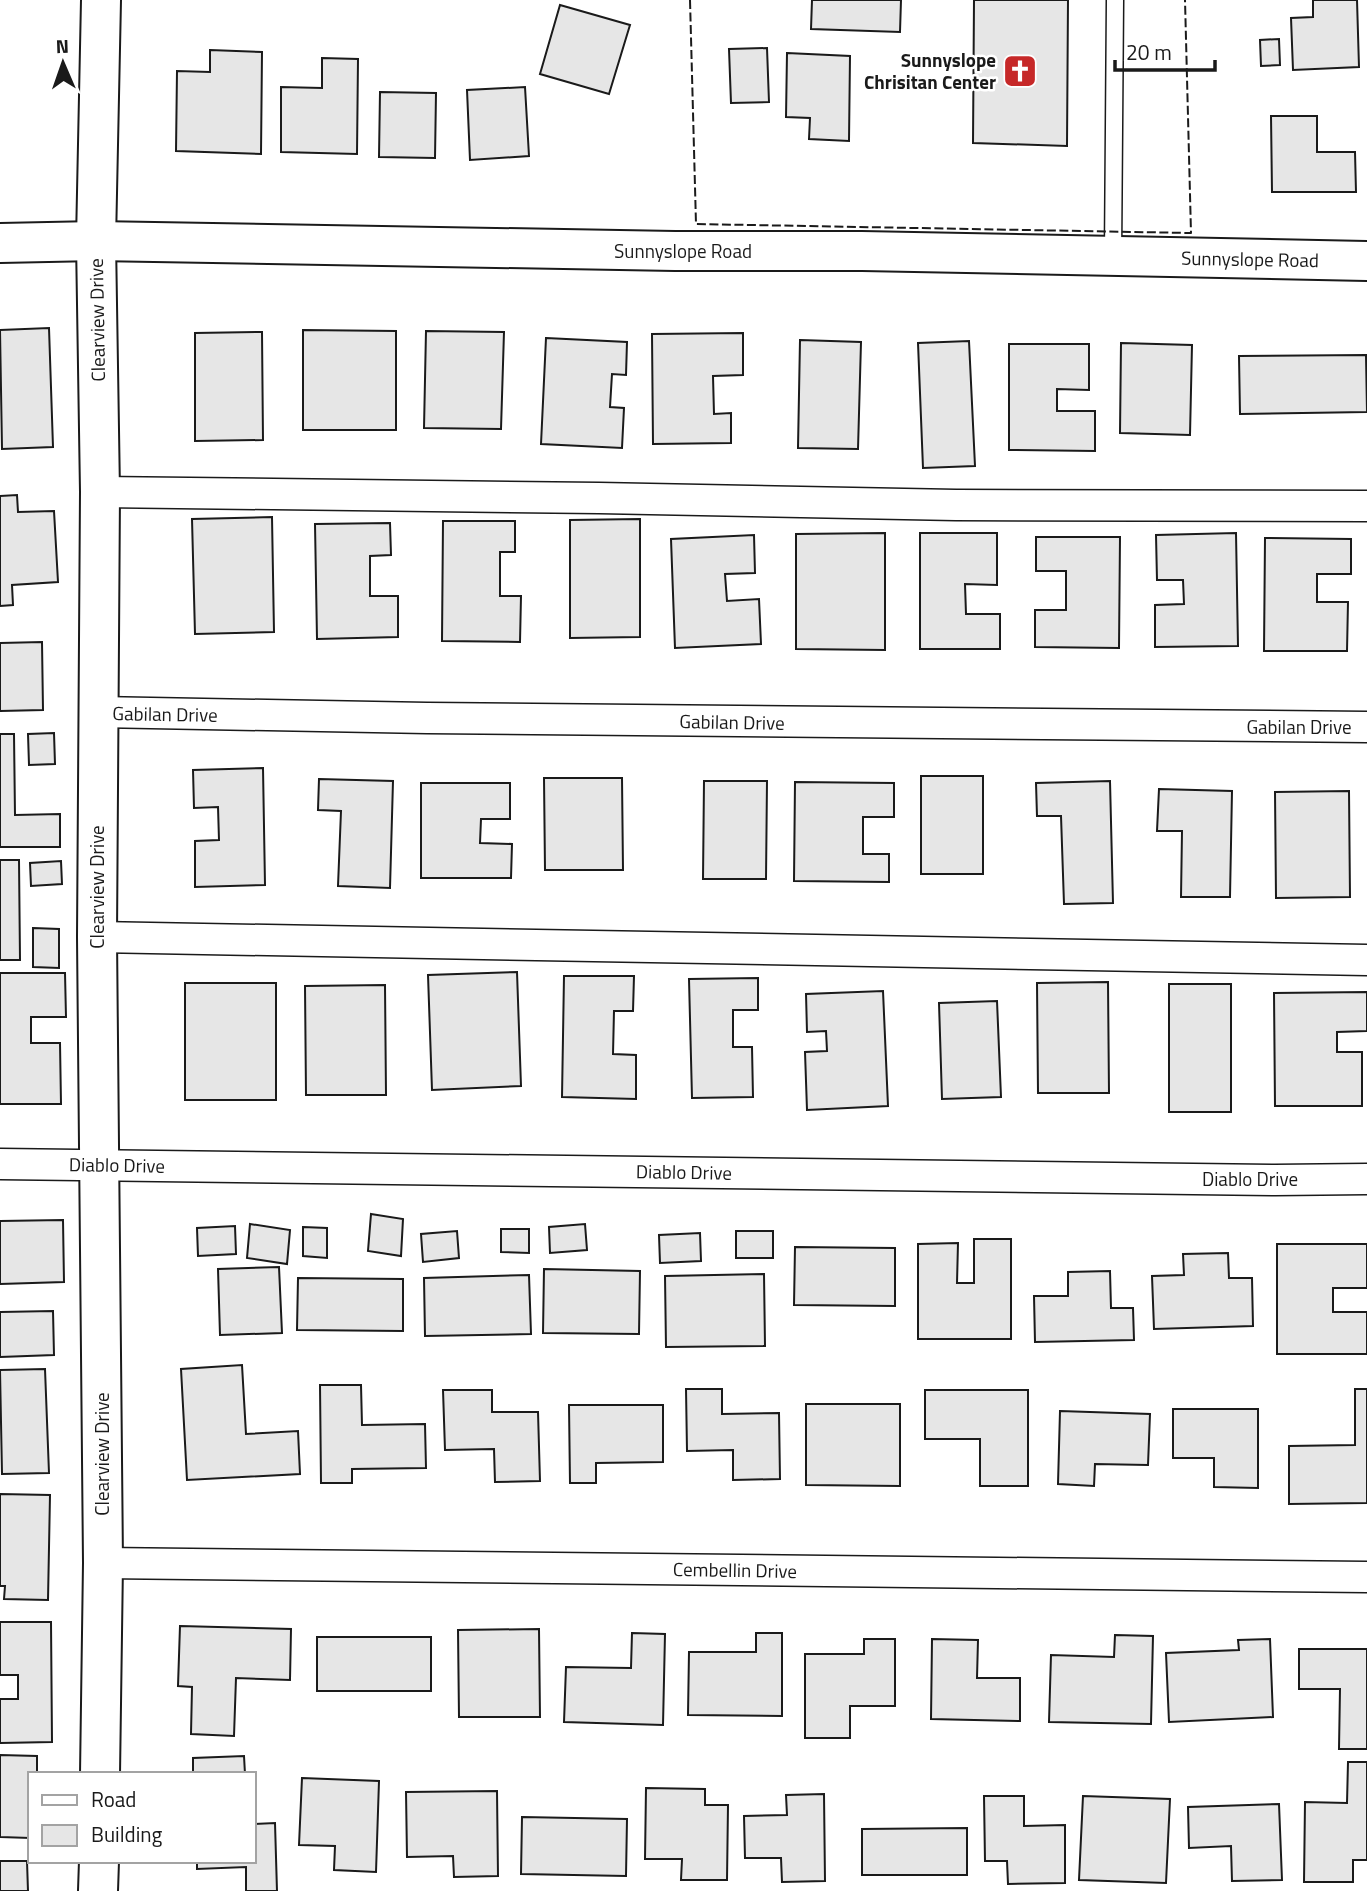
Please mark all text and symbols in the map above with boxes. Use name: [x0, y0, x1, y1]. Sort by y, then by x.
north arrow: [28, 28, 98, 98]
scale bar: [1115, 28, 1215, 72]
text: N: [55, 31, 69, 60]
text: 20 m: [1126, 36, 1172, 68]
place label: Sunnyslope Chrisitan Center: [864, 45, 996, 96]
church icon: Sunnyslope Chrisitan Center: [1001, 52, 1039, 90]
street label: Sunnyslope Road: [614, 236, 752, 265]
street label: Sunnyslope Road: [1181, 243, 1319, 274]
street label: Clearview Drive: [81, 258, 112, 382]
street label: Gabilan Drive: [112, 698, 218, 729]
street label: Gabilan Drive: [679, 706, 785, 737]
street label: Gabilan Drive: [1246, 712, 1352, 741]
street label: Clearview Drive: [82, 825, 111, 949]
street label: Diablo Drive: [69, 1149, 165, 1180]
street label: Diablo Drive: [636, 1156, 732, 1187]
street label: Diablo Drive: [1202, 1164, 1298, 1193]
street label: Clearview Drive: [87, 1392, 116, 1516]
street label: Cembellin Drive: [673, 1554, 797, 1585]
legend: [28, 1772, 256, 1863]
text: Road: [91, 1783, 136, 1815]
text: Building: [91, 1818, 163, 1850]

